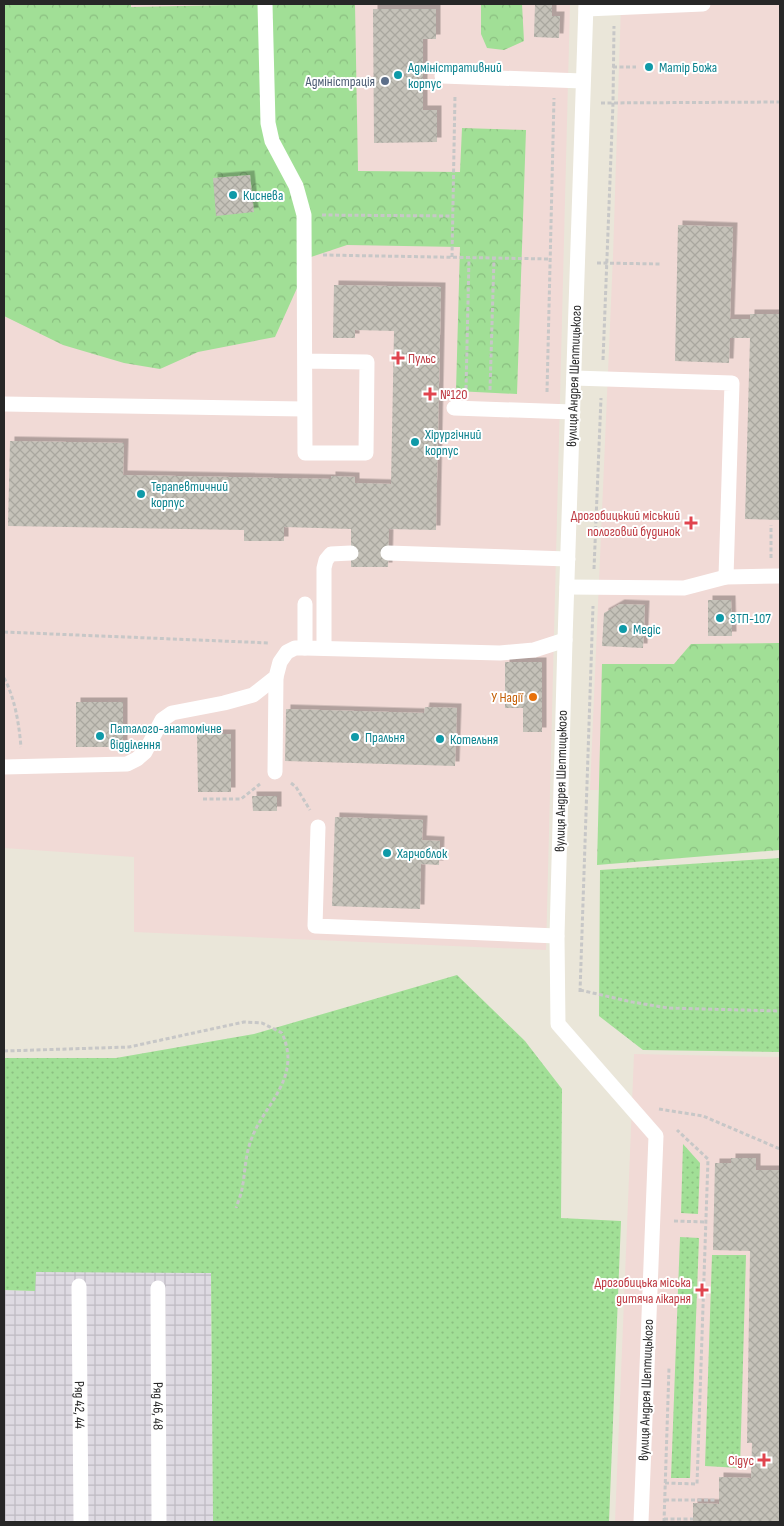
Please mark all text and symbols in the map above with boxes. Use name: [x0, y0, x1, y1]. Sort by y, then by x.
place label: Адміністративний корпус: [407, 59, 502, 92]
place label: Матір Божа: [659, 59, 717, 76]
marker: Матір Божа: [643, 61, 655, 73]
marker: Адміністративний корпус: [392, 69, 404, 81]
place label: Адміністрація: [304, 73, 375, 90]
marker: Адміністрація: [379, 75, 391, 87]
place label: Киснева: [243, 187, 283, 204]
marker: Киснева: [227, 189, 239, 201]
street label: вулиця Андрея Шептицького: [563, 305, 585, 447]
place label: Пульс: [408, 350, 436, 367]
marker: Пульс: [392, 352, 404, 364]
place label: №120: [440, 386, 468, 403]
marker: №120: [424, 388, 436, 400]
place label: Хірургічний корпус: [424, 426, 481, 459]
marker: Хірургічний корпус: [409, 436, 421, 448]
place label: Терапевтичний корпус: [151, 478, 228, 511]
marker: Терапевтичний корпус: [135, 488, 147, 500]
place label: Дрогобицький міський пологовий будинок: [571, 507, 681, 540]
marker: Дрогобицький міський пологовий будинок: [684, 516, 698, 530]
place label: ЗТП-107: [730, 610, 771, 627]
marker: ЗТП-107: [714, 612, 726, 624]
place label: Медіс: [633, 621, 661, 638]
marker: Медіс: [617, 623, 629, 635]
place label: У Надії: [491, 689, 523, 706]
marker: У Надії: [527, 691, 539, 703]
street label: вулиця Андрея Шептицького: [551, 710, 571, 852]
place label: Паталого-анатомічне відділення: [110, 720, 222, 753]
place label: Пральня: [365, 729, 405, 746]
marker: Паталого-анатомічне відділення: [94, 730, 106, 742]
marker: Пральня: [349, 731, 361, 743]
place label: Котельня: [450, 731, 498, 748]
marker: Котельня: [434, 733, 446, 745]
place label: Харчоблок: [396, 845, 448, 862]
marker: Харчоблок: [381, 847, 393, 859]
place label: Дрогобицька міська дитяча лікарня: [594, 1274, 691, 1307]
marker: Дрогобицька міська дитяча лікарня: [695, 1283, 709, 1297]
street label: вулиця Андрея Шептицького: [635, 1319, 657, 1461]
street label: Ряд 42, 44: [71, 1381, 89, 1429]
street label: Ряд 46, 48: [150, 1382, 167, 1430]
place label: Сідус: [728, 1452, 754, 1469]
marker: Сідус: [758, 1454, 770, 1466]

